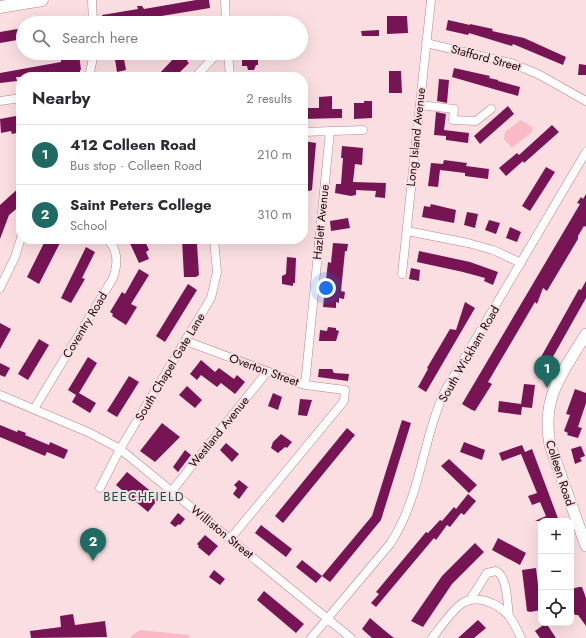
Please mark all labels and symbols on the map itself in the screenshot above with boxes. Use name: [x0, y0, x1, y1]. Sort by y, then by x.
street label: Stafford Street: [449, 40, 523, 76]
street label: Long Island Avenue: [402, 87, 430, 187]
street label: Hazlett Avenue: [308, 183, 334, 261]
your location: [316, 278, 336, 298]
street label: Coventry Road: [58, 289, 112, 361]
street label: South Wickham Road: [434, 302, 504, 406]
street label: South Chapel Gate Lane: [131, 310, 209, 424]
street label: Overton Street: [227, 349, 301, 391]
pin: 1: [534, 355, 560, 388]
street label: Westland Avenue: [184, 392, 254, 472]
street label: Colleen Road: [541, 438, 579, 508]
district label: BEECHFIELD: [103, 487, 185, 506]
street label: Williston Street: [187, 501, 257, 563]
pin: 2: [80, 528, 106, 561]

